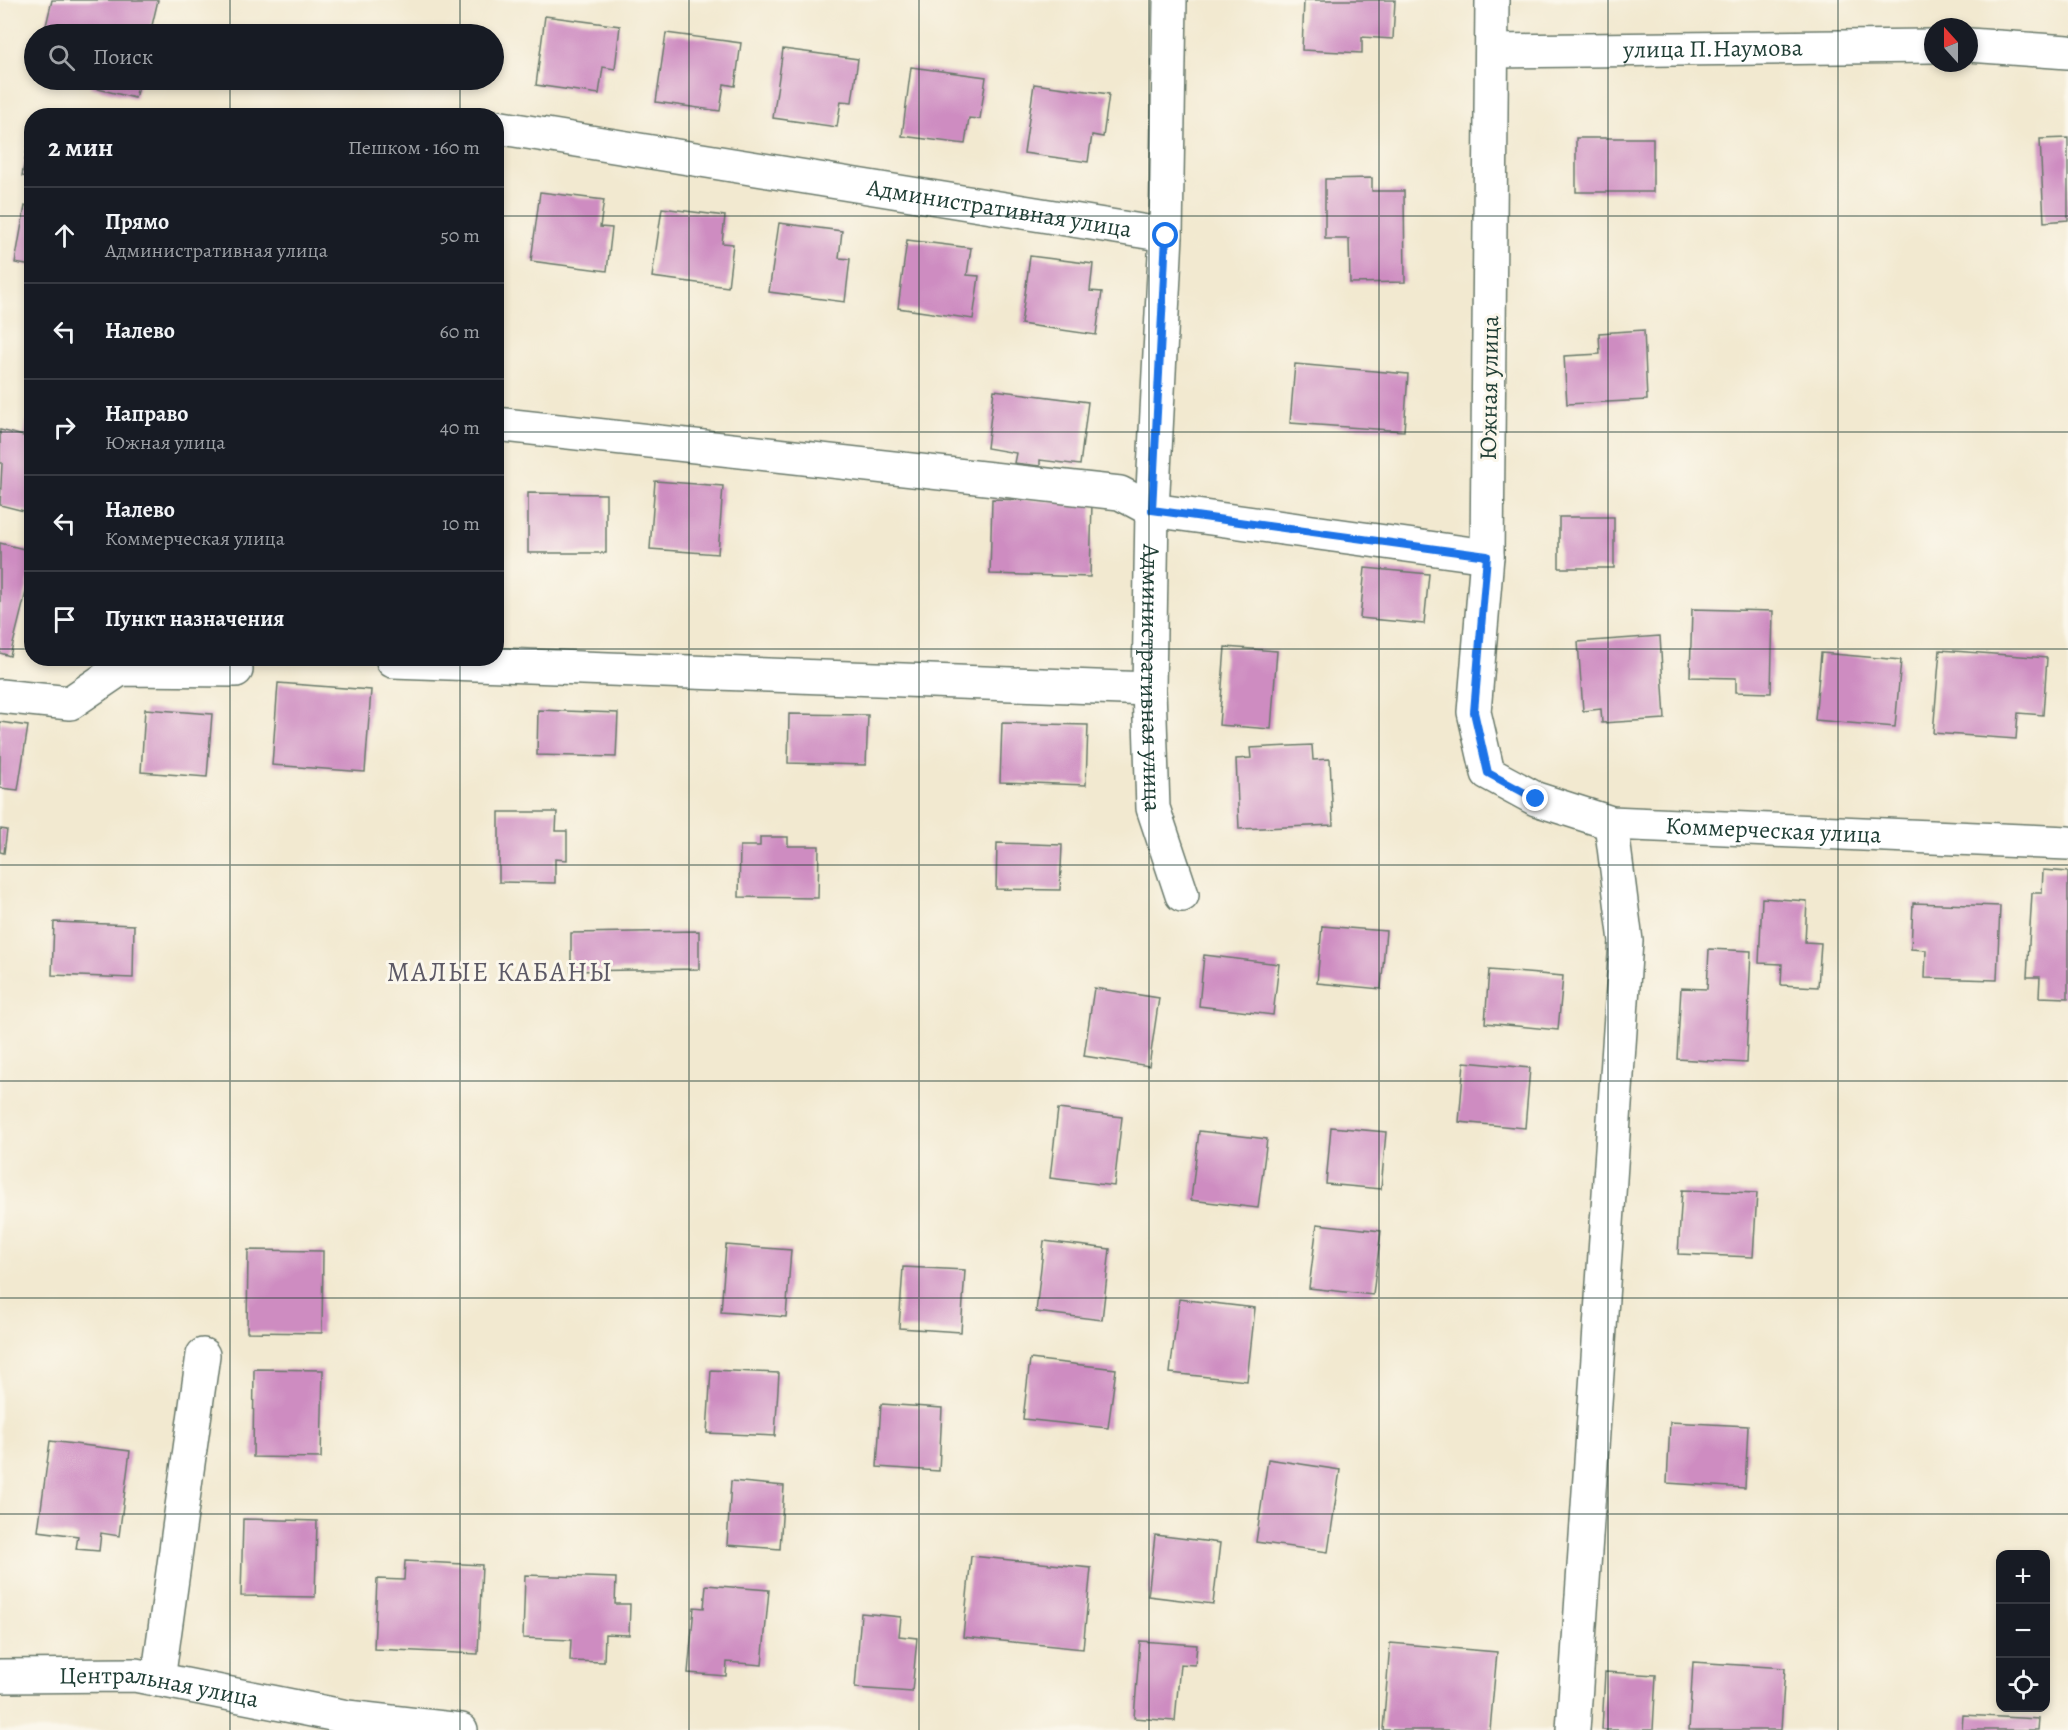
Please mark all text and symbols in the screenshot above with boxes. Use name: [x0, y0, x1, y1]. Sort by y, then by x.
north arrow: [1924, 18, 1978, 72]
search box: [24, 24, 504, 90]
street label: улица П.Наумова: [1622, 31, 1803, 66]
icon: search: [45, 41, 78, 74]
text: Поиск: [93, 42, 153, 72]
text: 2 мин: [48, 130, 113, 165]
text: Пешком · 160 m: [348, 134, 480, 161]
street label: Административная улица: [864, 171, 1134, 245]
text: Прямо: [105, 207, 169, 237]
icon: ahead: [48, 219, 81, 252]
text: 50 m: [440, 222, 480, 249]
route start: [1152, 222, 1178, 248]
text: Административная улица: [105, 237, 328, 264]
icon: left: [48, 315, 81, 348]
street label: Южная улица: [1472, 315, 1506, 461]
text: Налево: [105, 316, 175, 346]
text: 60 m: [440, 318, 480, 345]
text: Направо: [105, 399, 188, 429]
icon: right: [48, 411, 81, 444]
text: 40 m: [440, 414, 480, 441]
text: Южная улица: [105, 429, 226, 456]
text: Налево: [105, 495, 175, 525]
icon: left: [48, 507, 81, 540]
text: 10 m: [442, 510, 480, 537]
text: Коммерческая улица: [105, 525, 285, 552]
street label: Административная улица: [1133, 543, 1169, 812]
icon: arrive: [48, 603, 81, 636]
text: Пункт назначения: [105, 604, 284, 634]
route end: [1522, 785, 1548, 811]
street label: Коммерческая улица: [1665, 809, 1882, 851]
district label: МАЛЫЕ КАБАНЫ: [387, 954, 613, 990]
map controls: [1996, 1550, 2050, 1712]
button: +: [1996, 1550, 2050, 1604]
button: −: [1996, 1604, 2050, 1658]
button: locate: [1996, 1658, 2050, 1712]
street label: Центральная улица: [59, 1659, 261, 1715]

